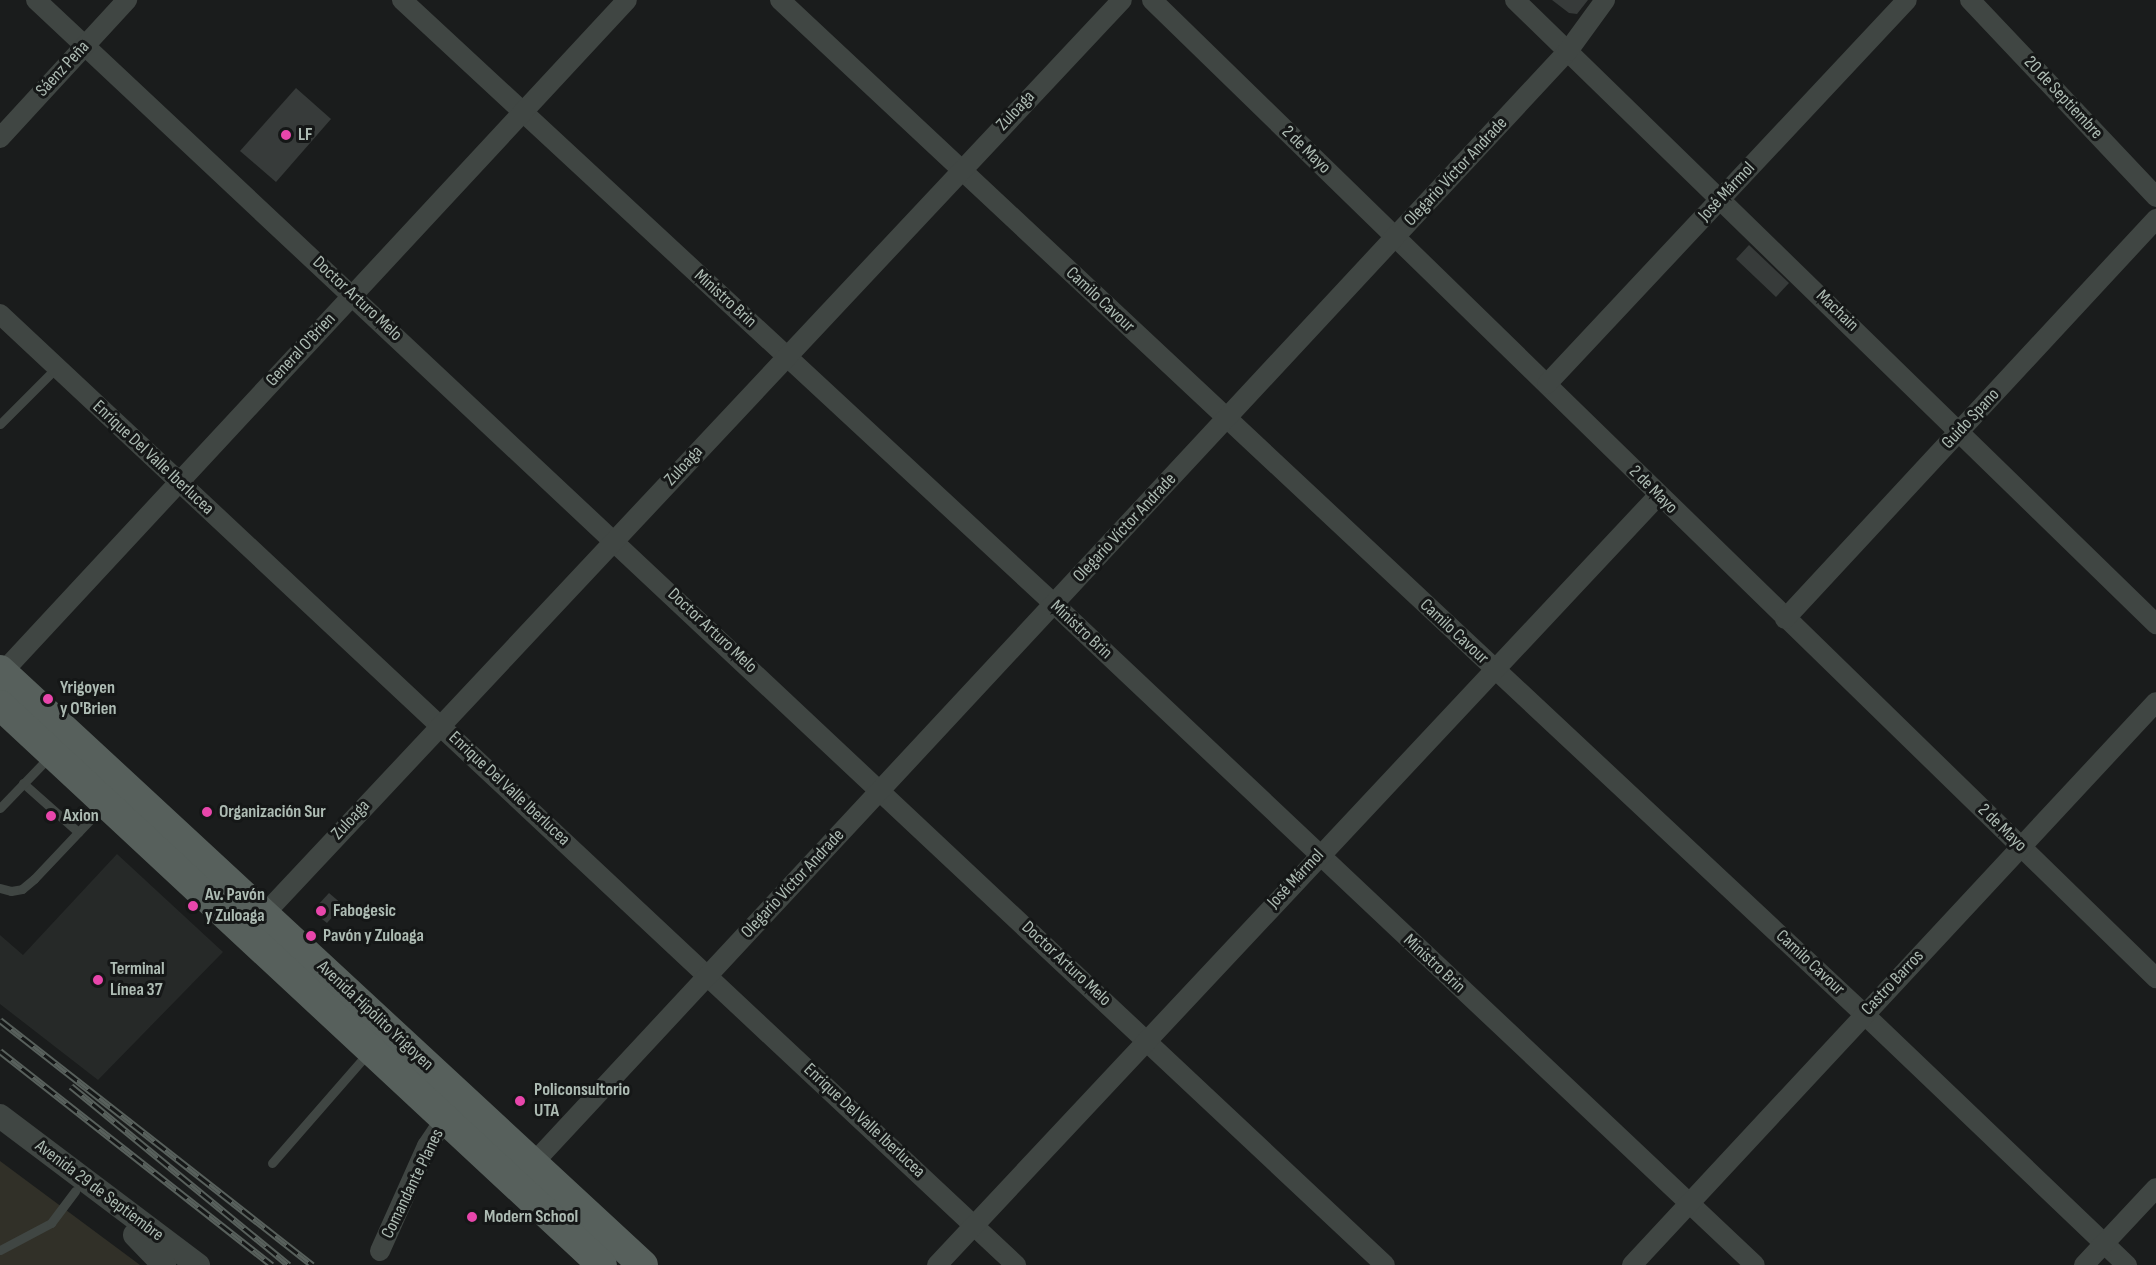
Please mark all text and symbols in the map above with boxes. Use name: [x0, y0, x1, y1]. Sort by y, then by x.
street label: Sáenz Peña: [32, 37, 94, 101]
street label: 20 de Septiembre: [2019, 52, 2107, 144]
street label: Zuloaga: [992, 87, 1040, 135]
street label: Olegario Víctor Andrade: [1400, 113, 1512, 231]
street label: 2 de Mayo: [1277, 122, 1335, 178]
place label: LF: [298, 124, 313, 146]
marker: LF: [279, 128, 293, 142]
street label: José Mármol: [1694, 158, 1760, 226]
street label: Doctor Arturo Melo: [308, 252, 406, 346]
street label: Camilo Cavour: [1061, 263, 1139, 337]
street label: Ministro Brin: [689, 265, 761, 333]
street label: Machain: [1811, 286, 1863, 336]
street label: General O'Brien: [262, 309, 340, 391]
street label: Guido Spano: [1938, 384, 2004, 454]
street label: Enrique Del Valle Iberlucea: [88, 396, 218, 520]
street label: Zuloaga: [660, 442, 708, 490]
street label: 2 de Mayo: [1624, 461, 1682, 519]
street label: Olegario Víctor Andrade: [1069, 469, 1181, 587]
street label: Doctor Arturo Melo: [663, 584, 761, 678]
street label: Camilo Cavour: [1415, 595, 1493, 669]
street label: Ministro Brin: [1046, 596, 1116, 664]
place label: Yrigoyen y O'Brien: [60, 678, 116, 720]
marker: Yrigoyen y O'Brien: [41, 692, 55, 706]
street label: Enrique Del Valle Iberlucea: [444, 727, 574, 851]
street label: Zuloaga: [327, 796, 375, 844]
street label: 2 de Mayo: [1973, 800, 2031, 856]
place label: Organización Sur: [219, 801, 326, 823]
place label: Axion: [63, 805, 99, 827]
marker: Organización Sur: [200, 805, 214, 819]
marker: Axion: [44, 809, 58, 823]
street label: Olegario Víctor Andrade: [737, 825, 849, 943]
street label: José Mármol: [1263, 845, 1329, 913]
place label: Av. Pavón y Zuloaga: [205, 885, 265, 928]
marker: Av. Pavón y Zuloaga: [186, 899, 200, 913]
place label: Fabogesic: [333, 900, 396, 922]
marker: Fabogesic: [314, 904, 328, 918]
street label: Doctor Arturo Melo: [1017, 917, 1115, 1011]
place label: Pavón y Zuloaga: [323, 925, 424, 947]
street label: Camilo Cavour: [1771, 926, 1849, 1000]
marker: Pavón y Zuloaga: [304, 929, 318, 943]
street label: Ministro Brin: [1399, 930, 1469, 998]
street label: Castro Barros: [1857, 946, 1929, 1020]
street label: Avenida Hipólito Yrigoyen: [312, 956, 438, 1076]
place label: Terminal Línea 37: [110, 959, 165, 1002]
marker: Terminal Línea 37: [91, 973, 105, 987]
street label: Enrique Del Valle Iberlucea: [799, 1059, 929, 1183]
place label: Policonsultorio UTA: [534, 1080, 630, 1122]
marker: Policonsultorio UTA: [511, 1092, 529, 1110]
street label: Comandante Planes: [377, 1126, 449, 1242]
street label: Avenida 29 de Septiembre: [30, 1136, 168, 1246]
place label: Modern School: [484, 1206, 578, 1228]
marker: Modern School: [465, 1210, 479, 1224]

